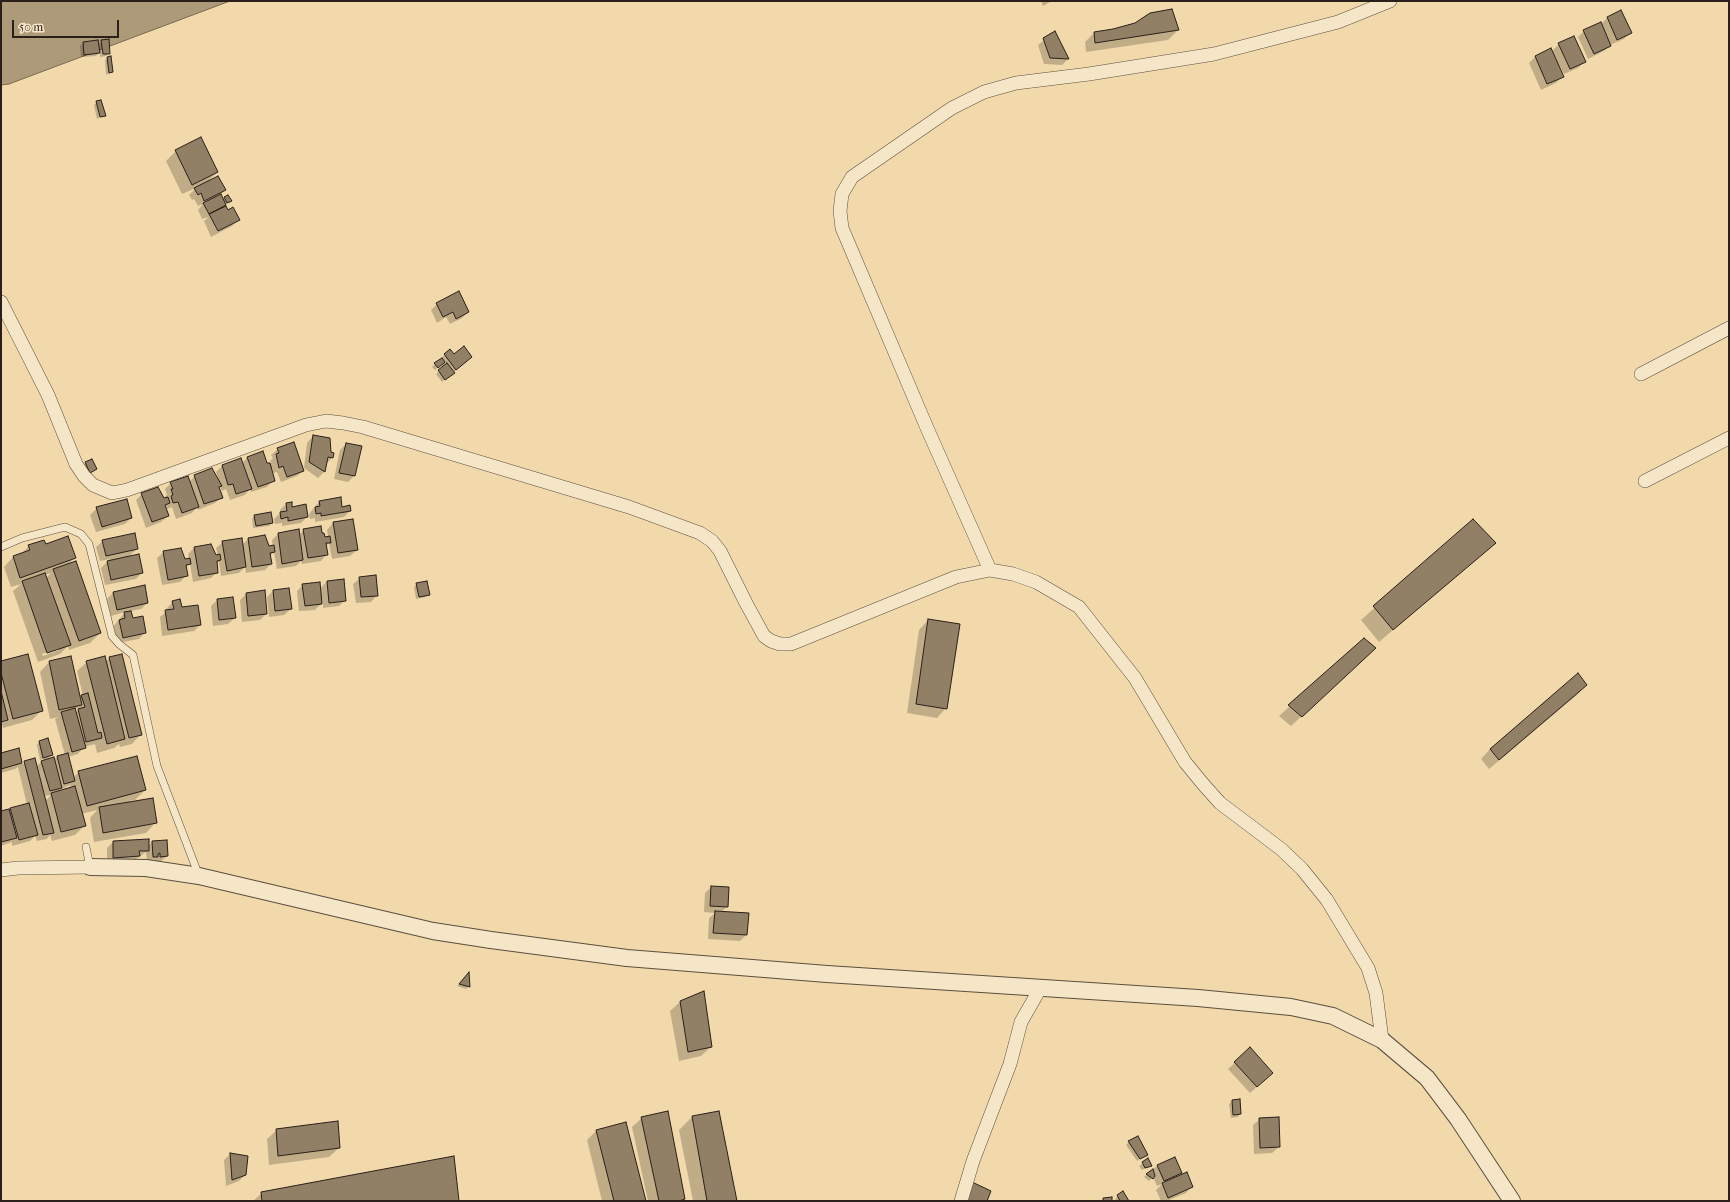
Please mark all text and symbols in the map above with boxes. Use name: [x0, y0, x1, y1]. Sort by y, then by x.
scale bar: [14, 12, 121, 38]
text: 50 m: [19, 20, 43, 34]

